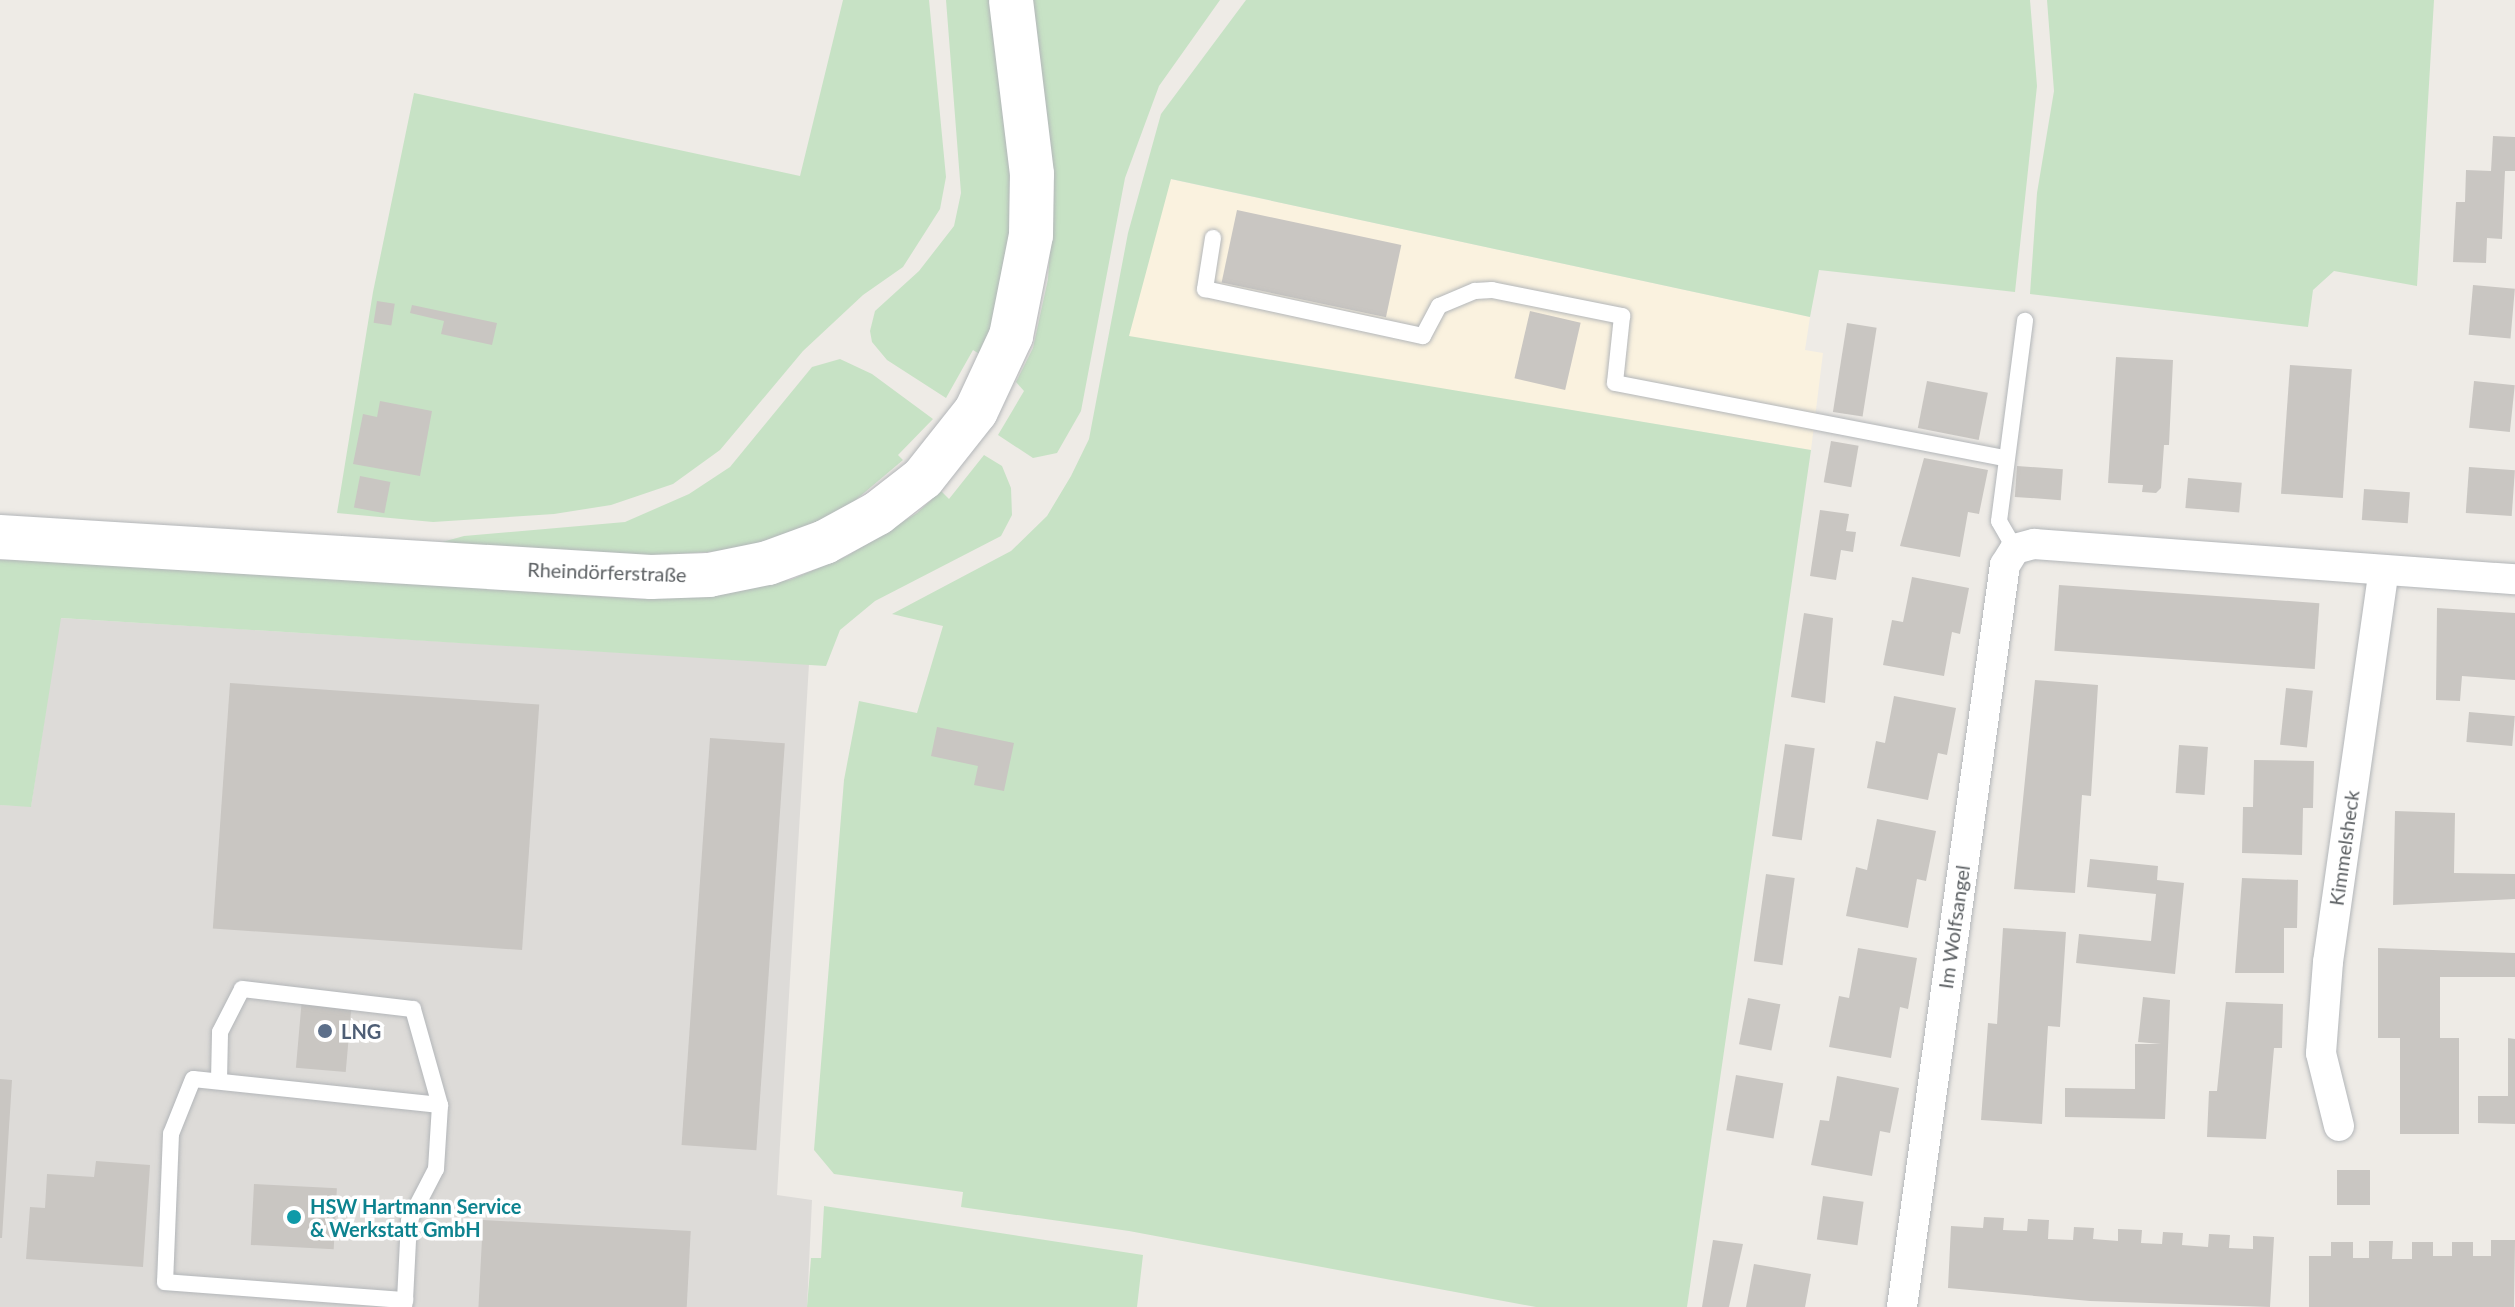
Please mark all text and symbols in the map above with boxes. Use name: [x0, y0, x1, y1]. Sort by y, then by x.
street label: Rheindörferstraße: [527, 557, 687, 587]
street label: Kimmelsheck: [2324, 789, 2364, 907]
street label: Im Wolfsangel: [1933, 863, 1975, 991]
place label: LNG: [341, 1019, 381, 1043]
marker: LNG: [316, 1022, 334, 1040]
place label: HSW Hartmann Service & Werkstatt GmbH: [310, 1194, 522, 1241]
marker: HSW Hartmann Service & Werkstatt GmbH: [285, 1208, 303, 1226]

